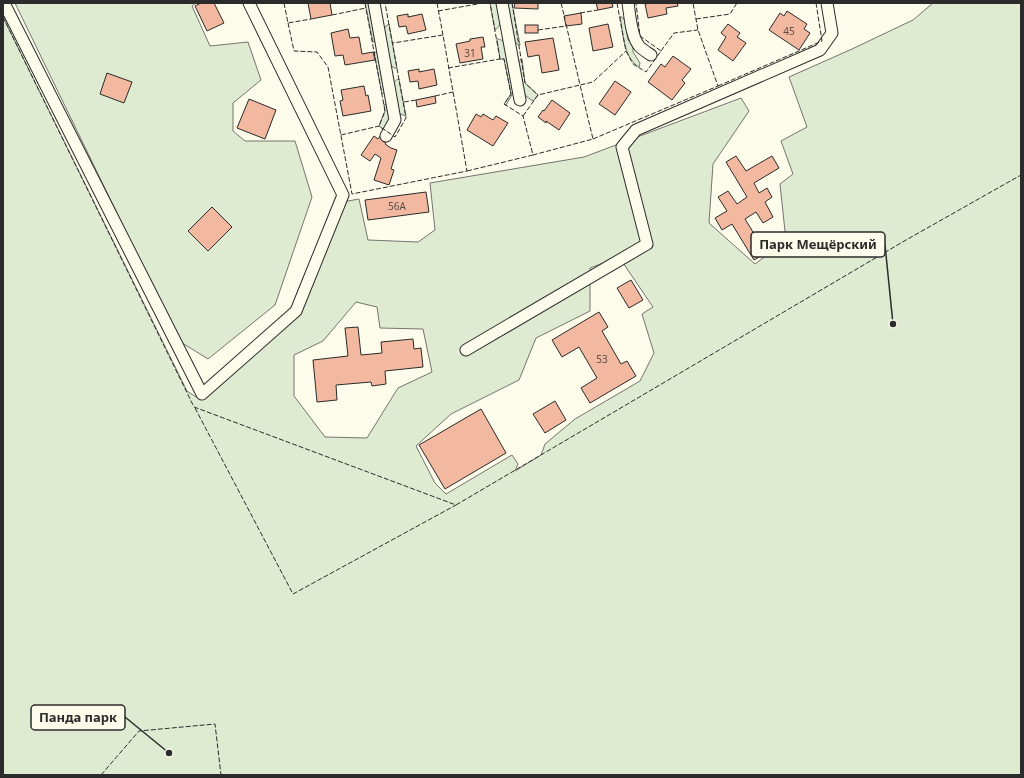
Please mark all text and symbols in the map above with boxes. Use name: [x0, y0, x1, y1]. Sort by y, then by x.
house number: 45: [783, 24, 795, 38]
house number: 31: [464, 46, 476, 60]
house number: 56А: [388, 199, 407, 213]
callout: Парк Мещёрский: [751, 232, 885, 257]
text: Парк Мещёрский: [759, 235, 877, 253]
house number: 53: [596, 352, 608, 366]
callout: Панда парк: [31, 705, 125, 730]
text: Панда парк: [39, 708, 117, 726]

